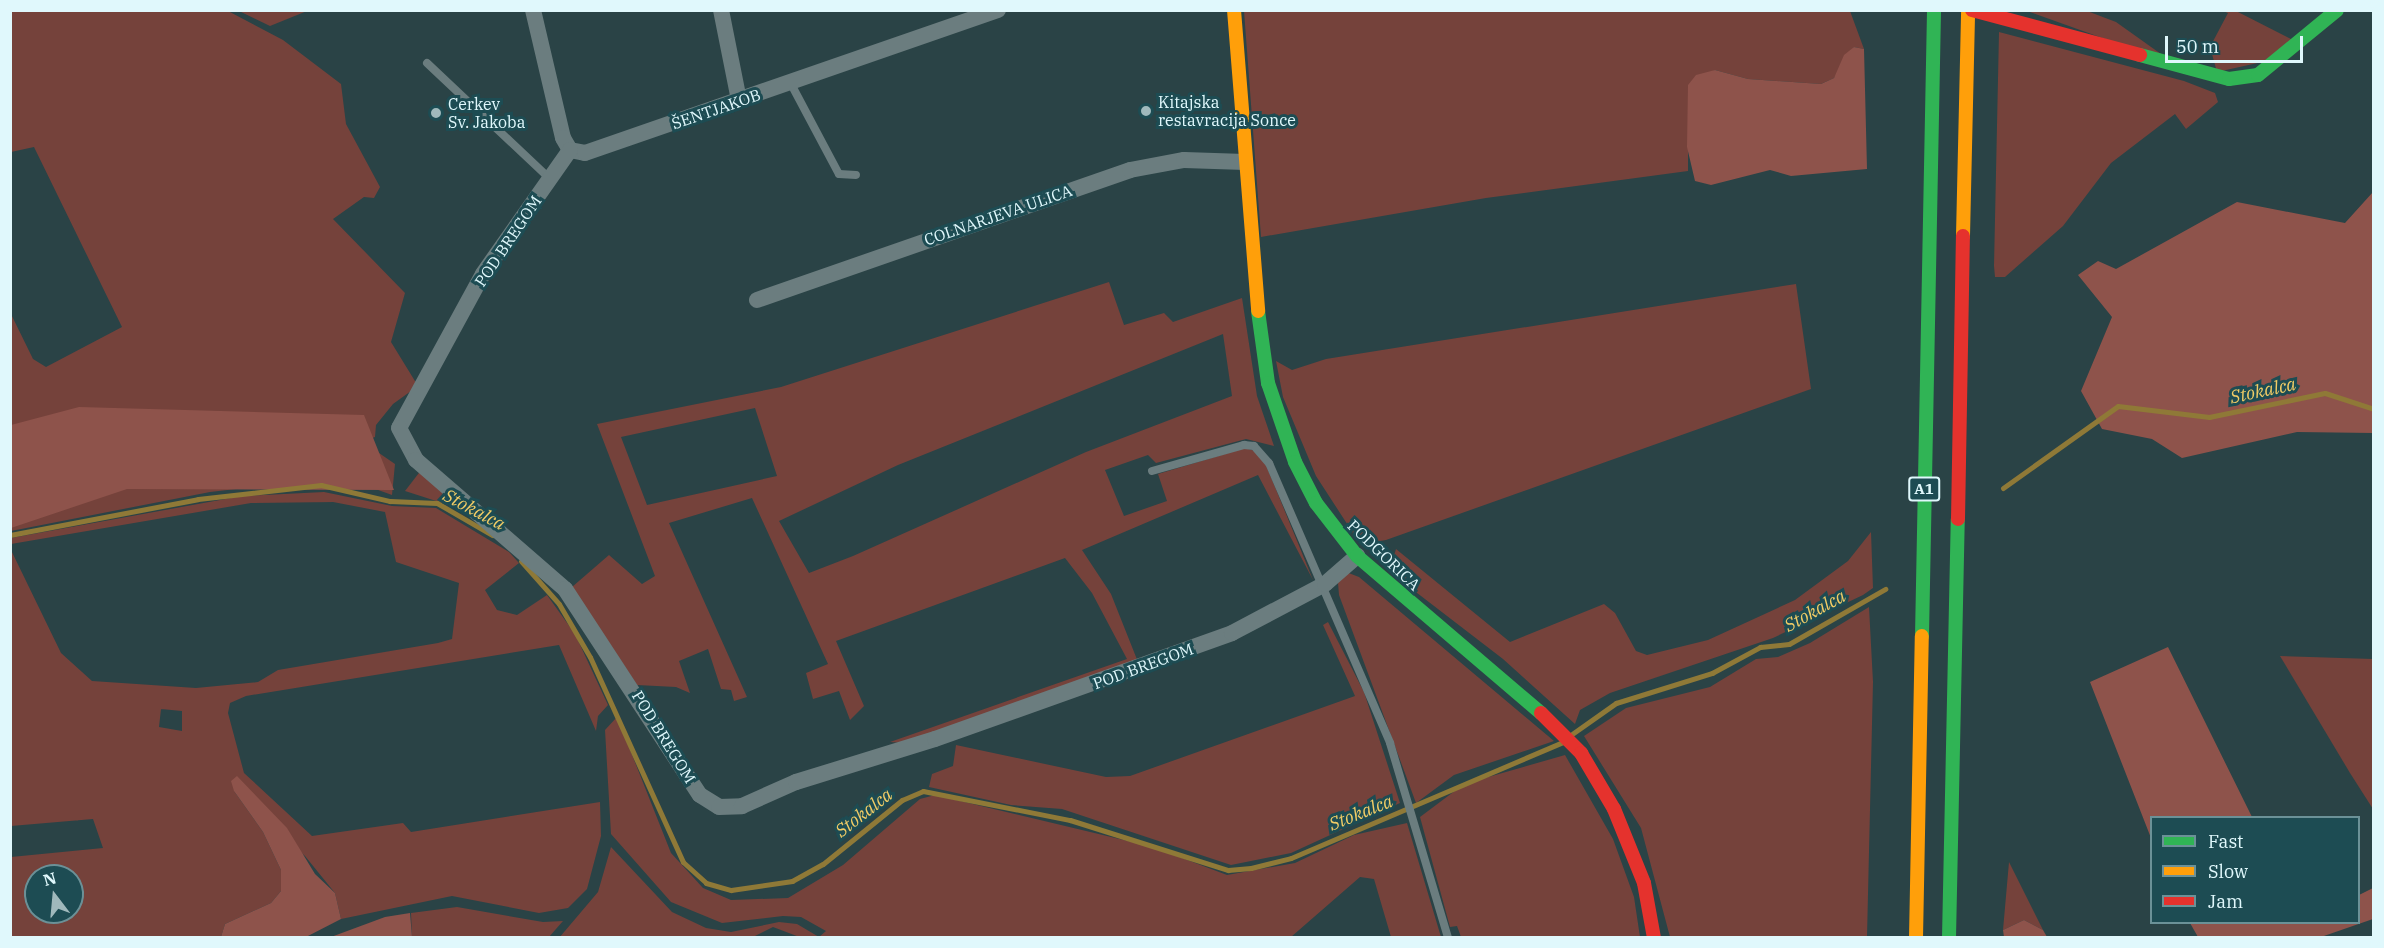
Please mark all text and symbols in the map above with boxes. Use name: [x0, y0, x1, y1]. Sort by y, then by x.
scale bar: [2168, 24, 2306, 62]
text: 50 m: [2176, 35, 2219, 58]
street label: ŠENTJAKOB: [669, 85, 763, 133]
place label: Kitajska restavracija Sonce: [1158, 92, 1296, 130]
place label: Cerkev Sv. Jakoba: [448, 94, 526, 132]
marker: Kitajska restavracija Sonce: [1139, 104, 1153, 118]
marker: Cerkev Sv. Jakoba: [429, 106, 443, 120]
street label: COLNARJEVA ULICA: [921, 181, 1075, 249]
street label: POD BREGOM: [471, 192, 545, 290]
water label: Stokalca: [2228, 373, 2298, 409]
road number: A1: [1908, 477, 1940, 501]
water label: Stokalca: [439, 485, 509, 535]
street label: PODGORICA: [1344, 516, 1424, 594]
water label: Stokalca: [1781, 585, 1849, 637]
street label: POD BREGOM: [1090, 639, 1196, 693]
street label: POD BREGOM: [628, 687, 700, 787]
water label: Stokalca: [831, 784, 897, 842]
water label: Stokalca: [1326, 790, 1396, 836]
legend: [2150, 816, 2360, 924]
text: Fast: [2208, 830, 2243, 853]
text: Slow: [2208, 860, 2248, 883]
north arrow: [24, 864, 84, 924]
text: N: [41, 867, 58, 890]
text: Jam: [2208, 890, 2243, 913]

